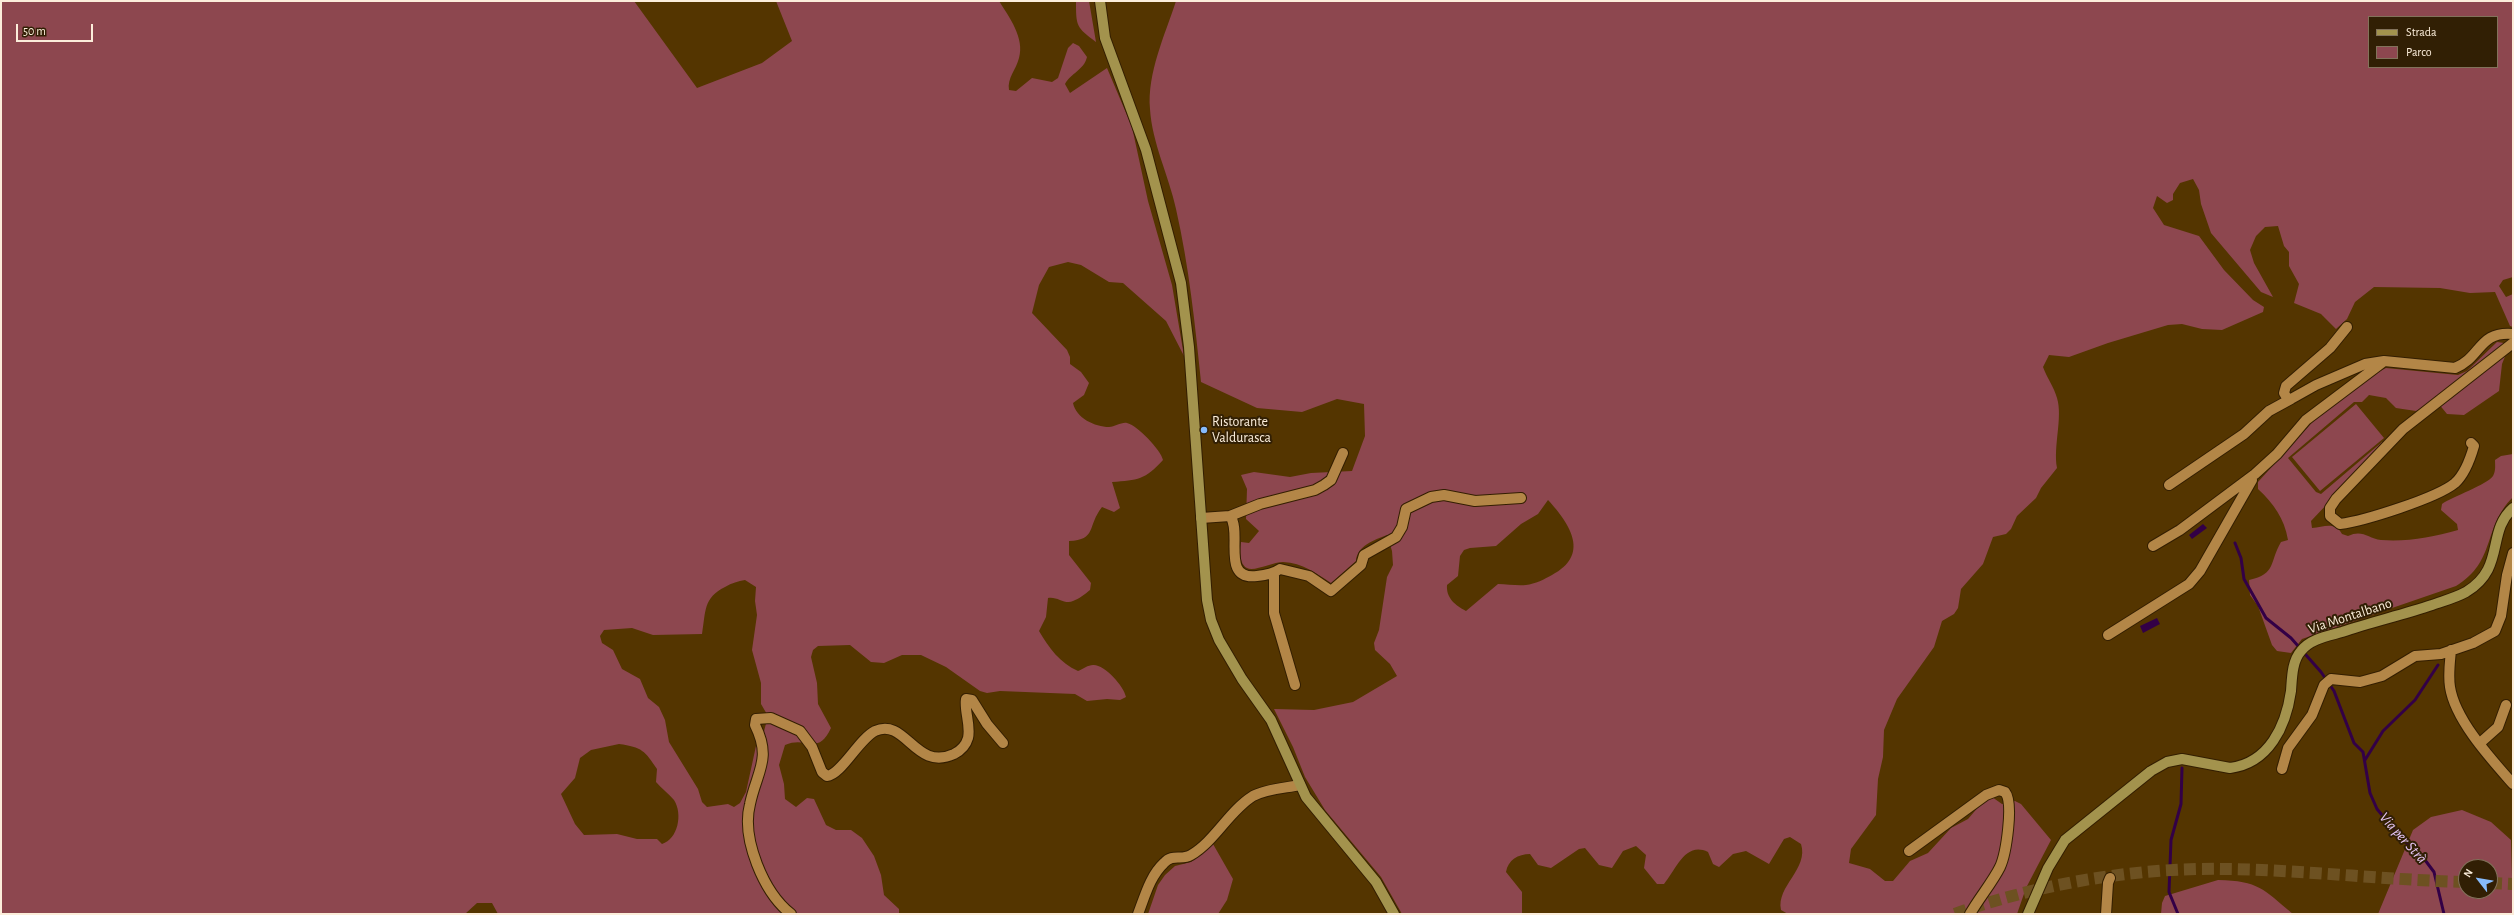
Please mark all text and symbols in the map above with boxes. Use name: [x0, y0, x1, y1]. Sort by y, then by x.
scale bar: [18, 16, 95, 42]
legend: [2368, 16, 2498, 68]
text: 50 m: [23, 25, 46, 37]
text: Strada: [2406, 26, 2437, 38]
text: Parco: [2406, 46, 2432, 58]
place label: Ristorante Valdurasca: [1212, 414, 1271, 446]
marker: Ristorante Valdurasca: [1199, 425, 1209, 435]
street label: Via Montalbano: [2306, 595, 2394, 637]
water label: Via per Strà: [2375, 809, 2431, 867]
north arrow: [2458, 859, 2498, 899]
text: N: [2461, 867, 2475, 879]

